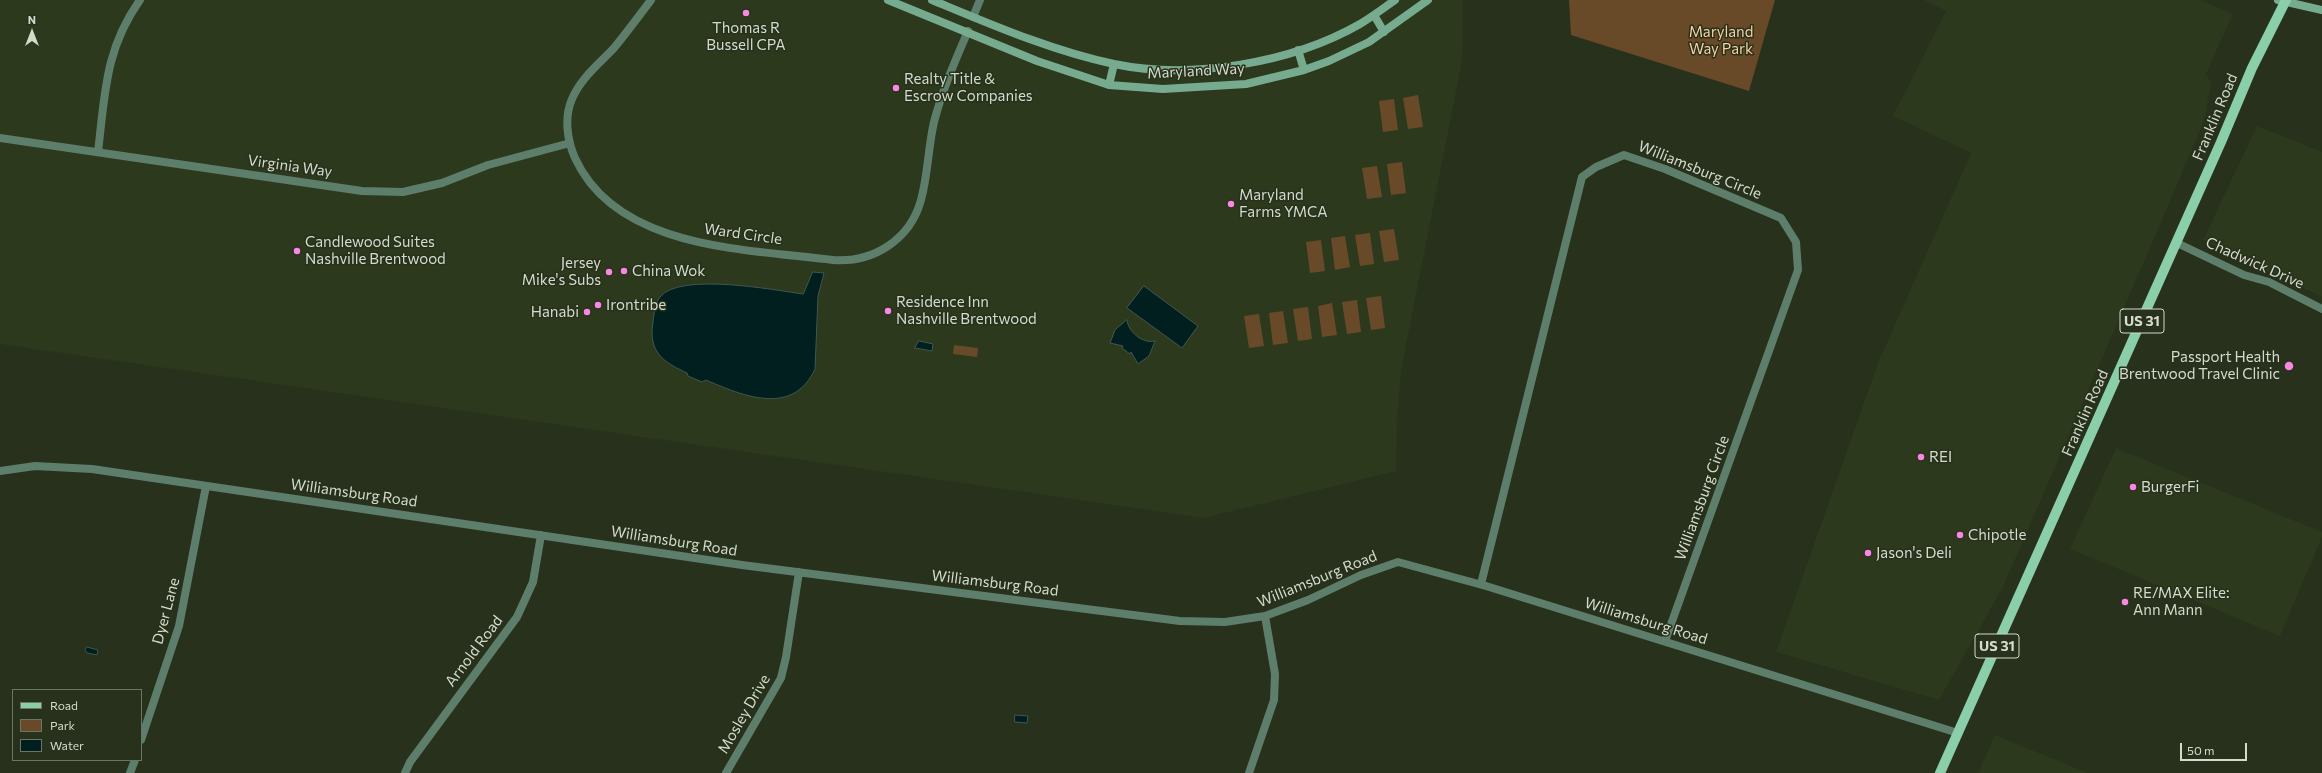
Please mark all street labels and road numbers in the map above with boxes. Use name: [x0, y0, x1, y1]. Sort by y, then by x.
street label: Maryland Way: [1147, 59, 1245, 83]
street label: Franklin Road: [2189, 71, 2241, 163]
street label: Williamsburg Circle: [1636, 137, 1764, 203]
street label: Virginia Way: [247, 151, 333, 181]
street label: Ward Circle: [703, 220, 783, 248]
street label: Chadwick Drive: [2203, 233, 2307, 293]
road number: US 31: [2120, 309, 2164, 333]
street label: Franklin Road: [2058, 367, 2112, 459]
street label: Williamsburg Circle: [1671, 433, 1733, 563]
street label: Williamsburg Road: [290, 475, 418, 511]
street label: Williamsburg Road: [610, 522, 738, 560]
street label: Williamsburg Road: [1254, 547, 1380, 611]
street label: Williamsburg Road: [931, 566, 1059, 600]
street label: Dyer Lane: [148, 576, 184, 646]
street label: Williamsburg Road: [1582, 594, 1710, 648]
street label: Arnold Road: [441, 612, 507, 690]
road number: US 31: [1975, 634, 2019, 658]
street label: Mosley Drive: [714, 671, 774, 757]

